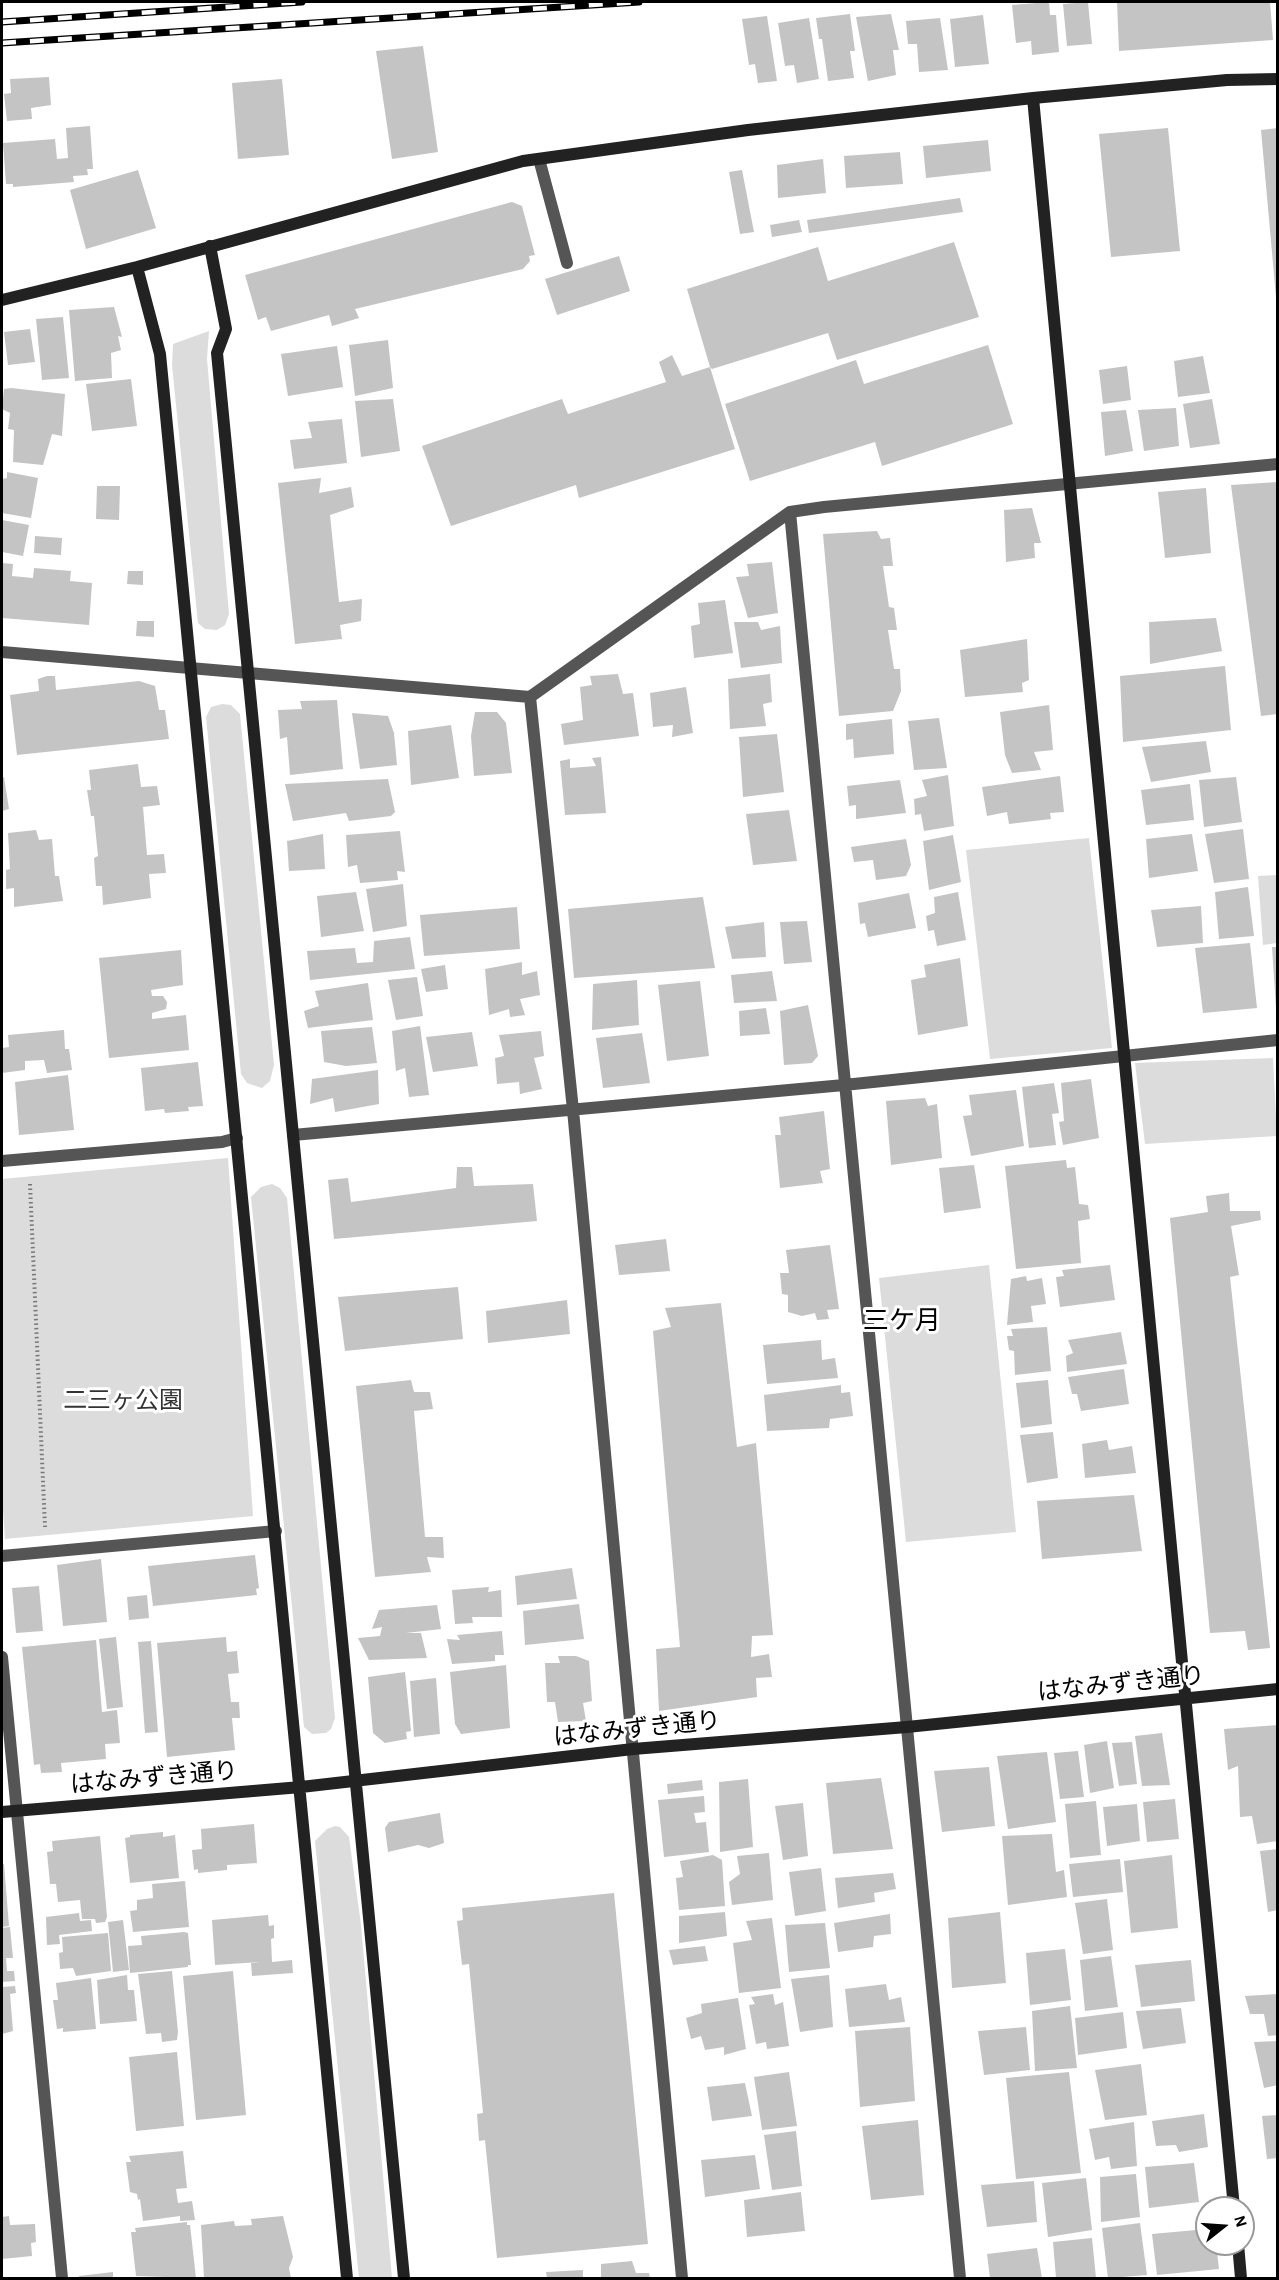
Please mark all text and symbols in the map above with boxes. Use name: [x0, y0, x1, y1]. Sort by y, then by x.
district label: 三ケ月: [863, 1305, 941, 1337]
park label: 二三ヶ公園: [63, 1387, 183, 1415]
street label: はなみずき通り: [1036, 1661, 1206, 1707]
street label: はなみずき通り: [552, 1706, 722, 1752]
street label: はなみずき通り: [69, 1756, 239, 1800]
north arrow: [1195, 2196, 1255, 2256]
text: N: [1231, 2214, 1250, 2229]

